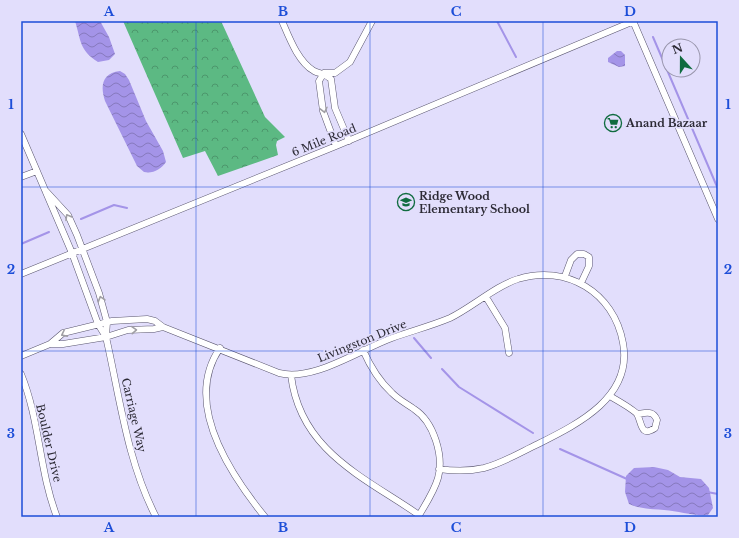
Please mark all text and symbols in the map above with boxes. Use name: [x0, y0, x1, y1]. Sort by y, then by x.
text: A: [103, 3, 115, 20]
text: B: [278, 3, 288, 20]
text: C: [451, 3, 462, 20]
text: D: [624, 3, 636, 20]
north arrow: [661, 38, 701, 78]
text: N: [670, 40, 685, 57]
text: 1: [8, 96, 14, 113]
text: 1: [725, 96, 731, 113]
one-way arrow: [319, 107, 327, 113]
supermarket icon: Anand Bazaar: [603, 113, 623, 133]
place label: Anand Bazaar: [625, 116, 708, 130]
street label: 6 Mile Road: [290, 121, 359, 159]
place label: Ridge Wood Elementary School: [419, 189, 530, 216]
school or university icon: Ridge Wood Elementary School: [396, 192, 416, 212]
one-way arrow: [65, 214, 72, 221]
text: 2: [7, 261, 15, 278]
text: 2: [724, 261, 732, 278]
one-way arrow: [97, 296, 106, 303]
street label: Livingston Drive: [315, 317, 409, 365]
one-way arrow: [131, 325, 137, 334]
one-way arrow: [61, 329, 68, 337]
street label: Carriage Way: [119, 377, 149, 453]
street label: Boulder Drive: [33, 403, 65, 483]
text: 3: [7, 425, 15, 442]
text: 3: [724, 425, 732, 442]
text: A: [103, 519, 115, 536]
text: B: [278, 519, 288, 536]
text: C: [451, 519, 462, 536]
text: D: [624, 519, 636, 536]

